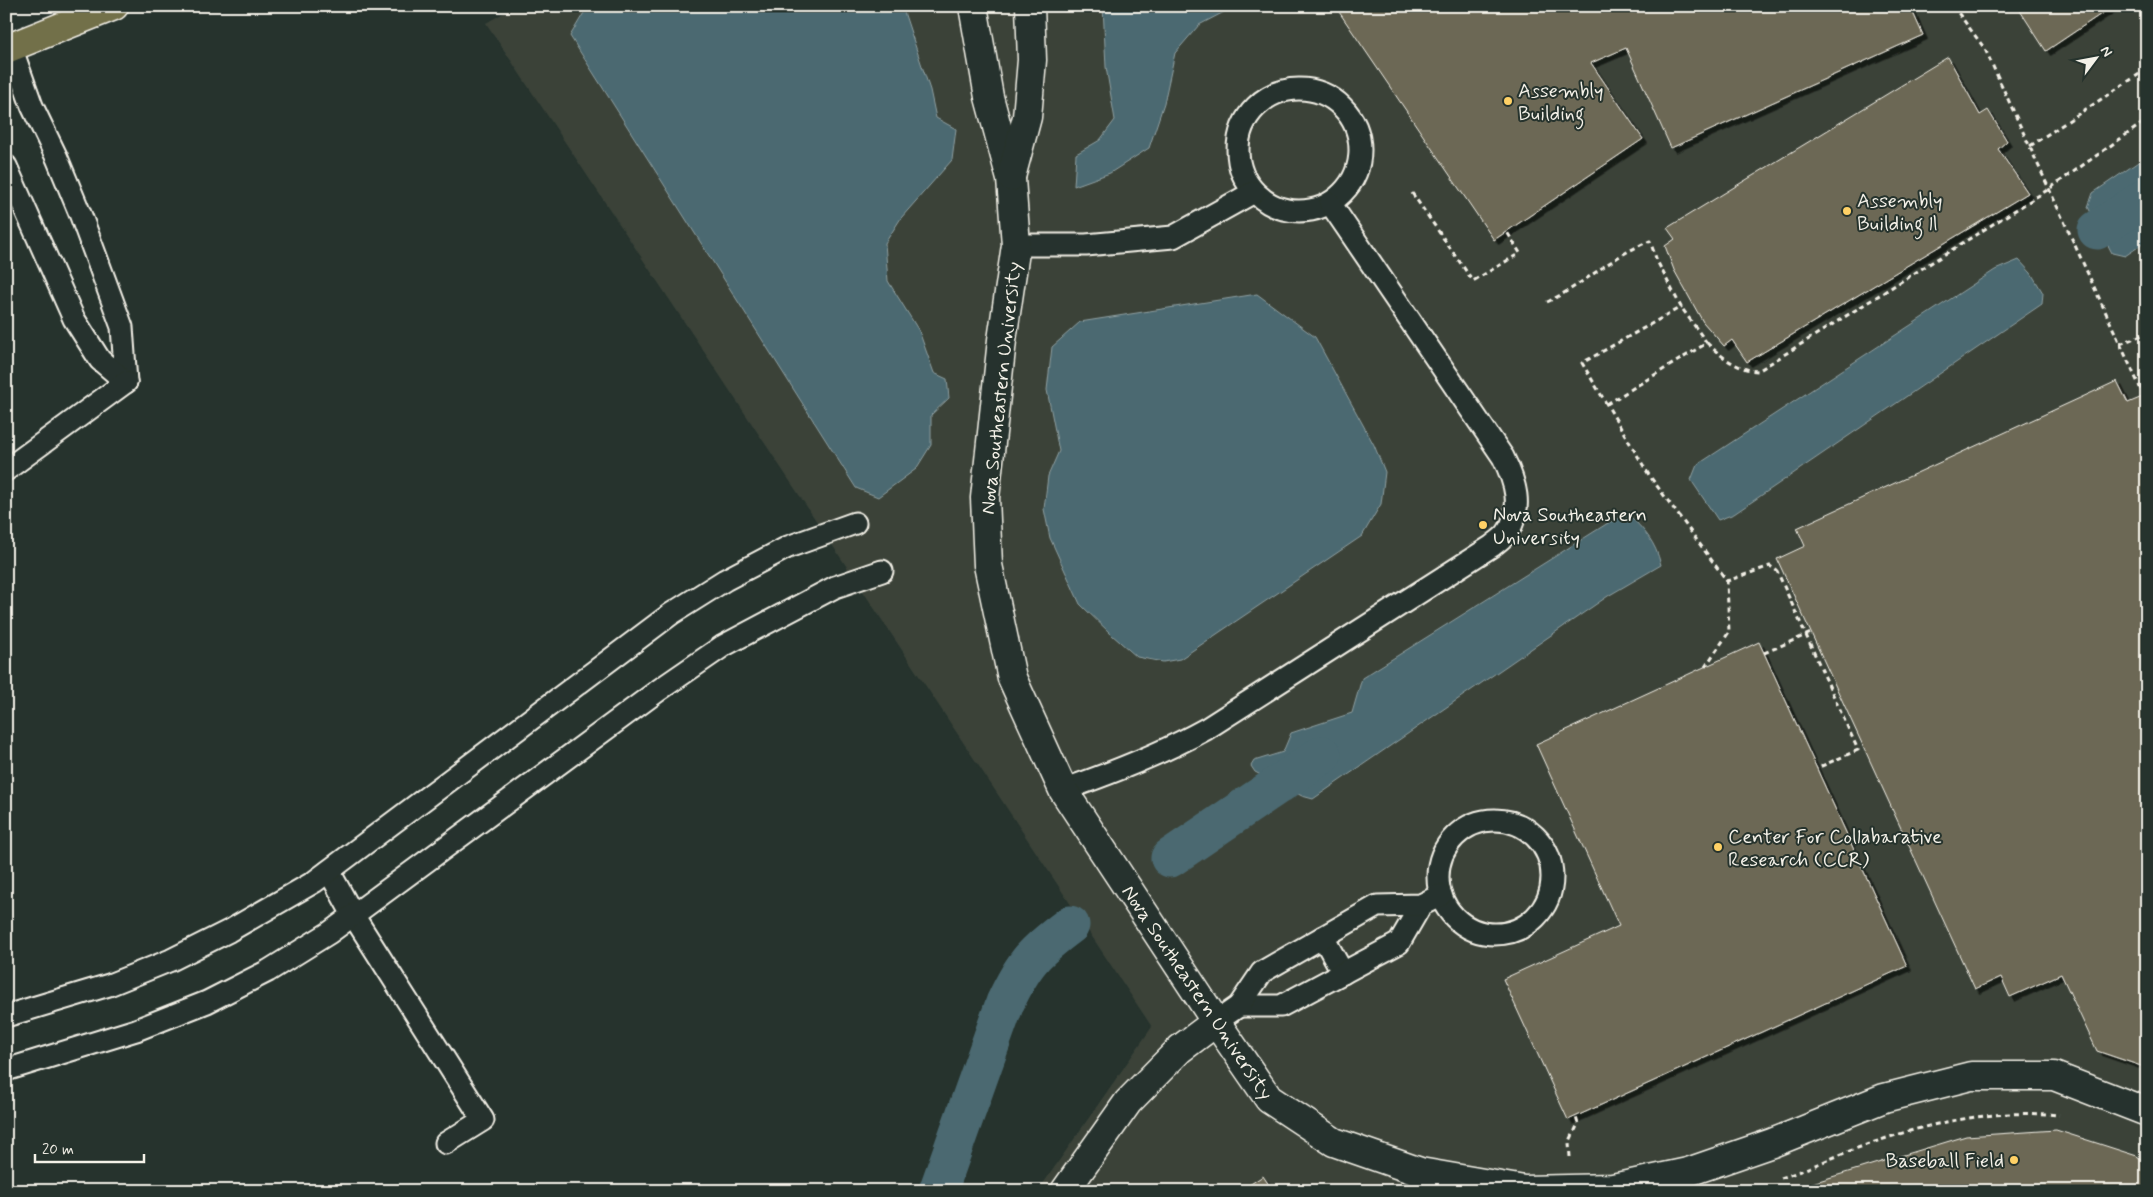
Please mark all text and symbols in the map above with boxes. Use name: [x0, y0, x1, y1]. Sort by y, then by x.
north arrow: [2070, 32, 2120, 82]
text: N: [2096, 43, 2116, 60]
place label: Assembly Building: [1518, 78, 1603, 130]
marker: Assembly Building: [1502, 95, 1514, 107]
place label: Assembly Building ll: [1857, 188, 1942, 240]
marker: Assembly Building ll: [1841, 205, 1853, 217]
street label: Nova Southeastern University: [975, 260, 1028, 516]
place label: Nova Southeastern University: [1493, 502, 1647, 552]
marker: Nova Southeastern University: [1477, 519, 1489, 531]
place label: Center For Collabarative Research (CCR): [1728, 824, 1942, 874]
marker: Center For Collabarative Research (CCR): [1712, 841, 1724, 853]
street label: Nova Southeastern University: [1115, 880, 1279, 1106]
scale bar: [35, 1132, 144, 1164]
text: 20 m: [42, 1140, 74, 1160]
place label: Baseball Field: [1886, 1148, 2004, 1175]
marker: Baseball Field: [2008, 1154, 2020, 1166]

